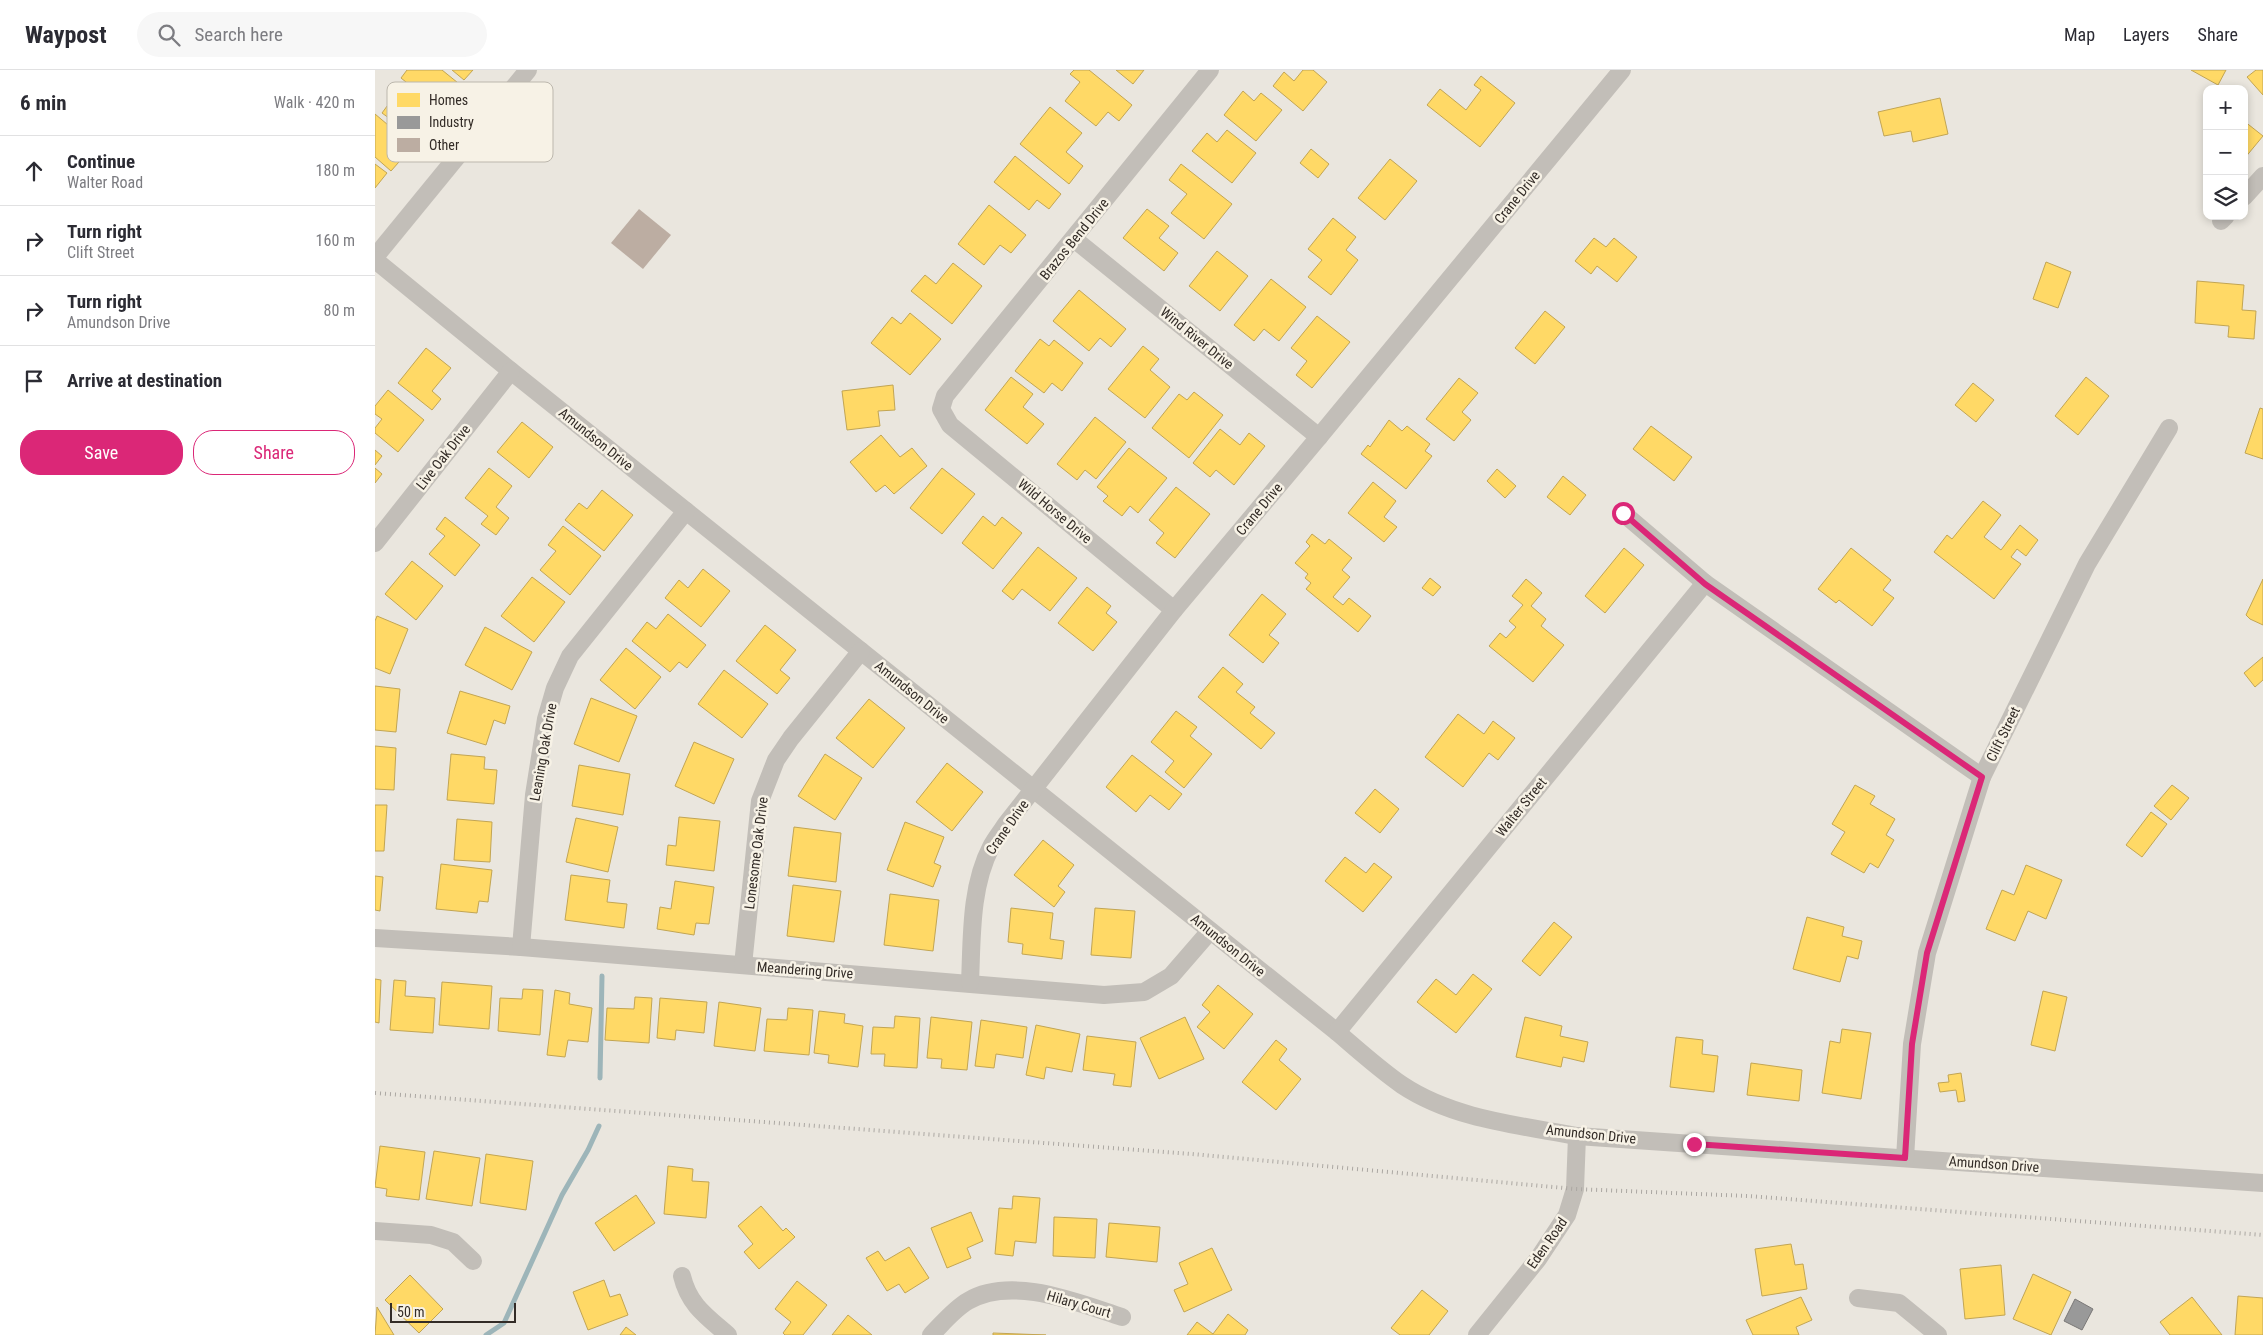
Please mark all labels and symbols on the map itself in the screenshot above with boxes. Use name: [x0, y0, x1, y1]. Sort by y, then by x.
legend: [387, 82, 553, 162]
text: Homes: [429, 92, 468, 108]
text: Industry: [429, 114, 474, 130]
text: Other: [429, 137, 459, 153]
street label: Crane Drive: [1491, 167, 1543, 227]
street label: Brazos Bend Drive: [1036, 195, 1112, 283]
street label: Wind River Drive: [1157, 304, 1237, 373]
street label: Amundson Drive: [556, 404, 637, 474]
street label: Live Oak Drive: [413, 421, 474, 493]
street label: Wild Horse Drive: [1015, 476, 1095, 547]
street label: Crane Drive: [1233, 479, 1286, 538]
route start: [1612, 502, 1635, 525]
street label: Amundson Drive: [872, 657, 953, 727]
street label: Leaning Oak Drive: [526, 701, 560, 802]
street label: Clift Street: [1983, 704, 2023, 764]
street label: Walter Street: [1492, 774, 1550, 840]
street label: Lonesome Oak Drive: [741, 795, 771, 910]
street label: Crane Drive: [982, 796, 1032, 857]
street label: Amundson Drive: [1188, 910, 1269, 980]
street label: Meandering Drive: [756, 959, 854, 981]
street label: Amundson Drive: [1545, 1121, 1637, 1147]
route end: [1683, 1133, 1706, 1156]
street label: Amundson Drive: [1948, 1153, 2040, 1175]
street label: Eden Road: [1524, 1214, 1570, 1272]
street label: Hilary Court: [1045, 1287, 1113, 1321]
scale bar: [390, 1300, 516, 1323]

